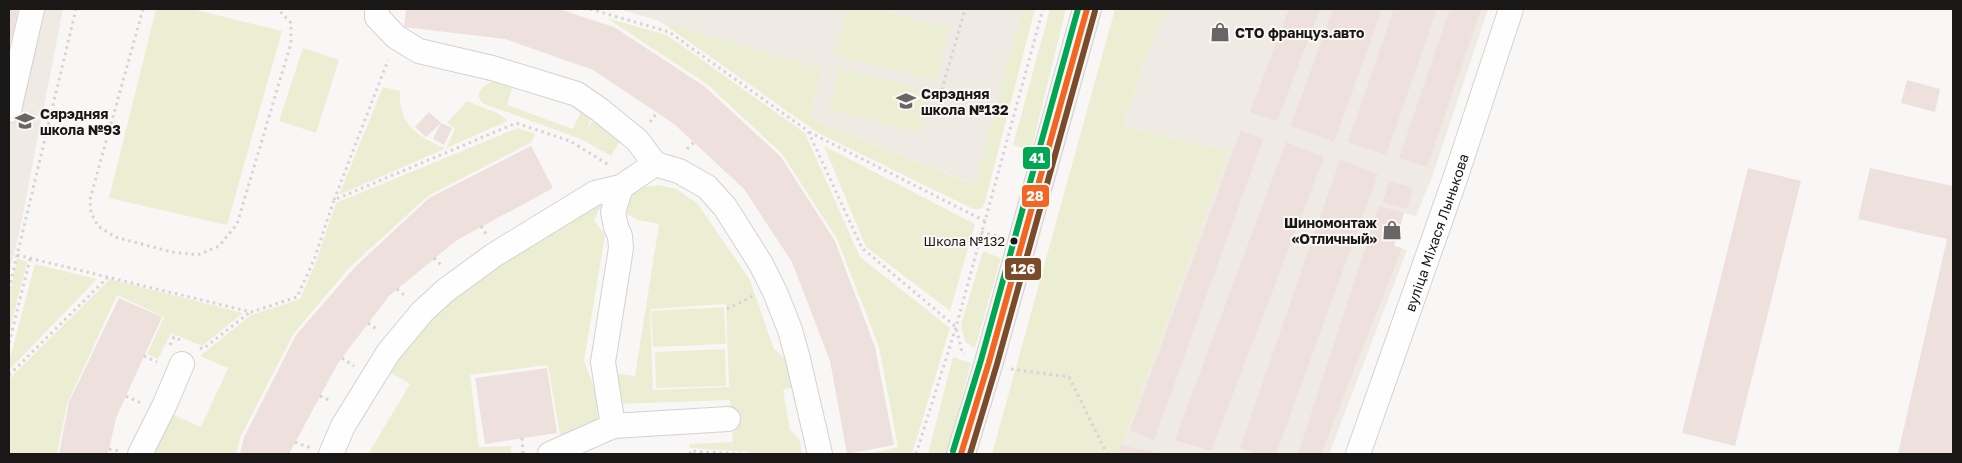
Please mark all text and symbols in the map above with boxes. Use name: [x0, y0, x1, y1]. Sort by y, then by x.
shop icon: СТО француз.авто: [1209, 21, 1231, 43]
place label: СТО француз.авто: [1235, 24, 1365, 41]
place label: Сярэдняя школа №132: [921, 85, 1009, 118]
school or university icon: Сярэдняя школа №132: [895, 90, 917, 112]
place label: Сярэдняя школа №93: [40, 105, 121, 138]
school or university icon: Сярэдняя школа №93: [14, 110, 36, 132]
line badge: 41: [1022, 146, 1051, 170]
text: 41: [1029, 149, 1045, 166]
street label: вуліца Міхася Лынькова: [1401, 151, 1471, 313]
line badge: 28: [1021, 184, 1050, 208]
text: 28: [1026, 187, 1044, 204]
place label: Шиномонтаж «Отличный»: [1284, 214, 1378, 247]
shop icon: Шиномонтаж «Отличный»: [1381, 219, 1403, 241]
place label: Школа №132: [924, 233, 1005, 249]
marker: Школа №132: [1009, 236, 1019, 246]
line badge: 126: [1004, 257, 1042, 281]
text: 126: [1011, 260, 1035, 277]

